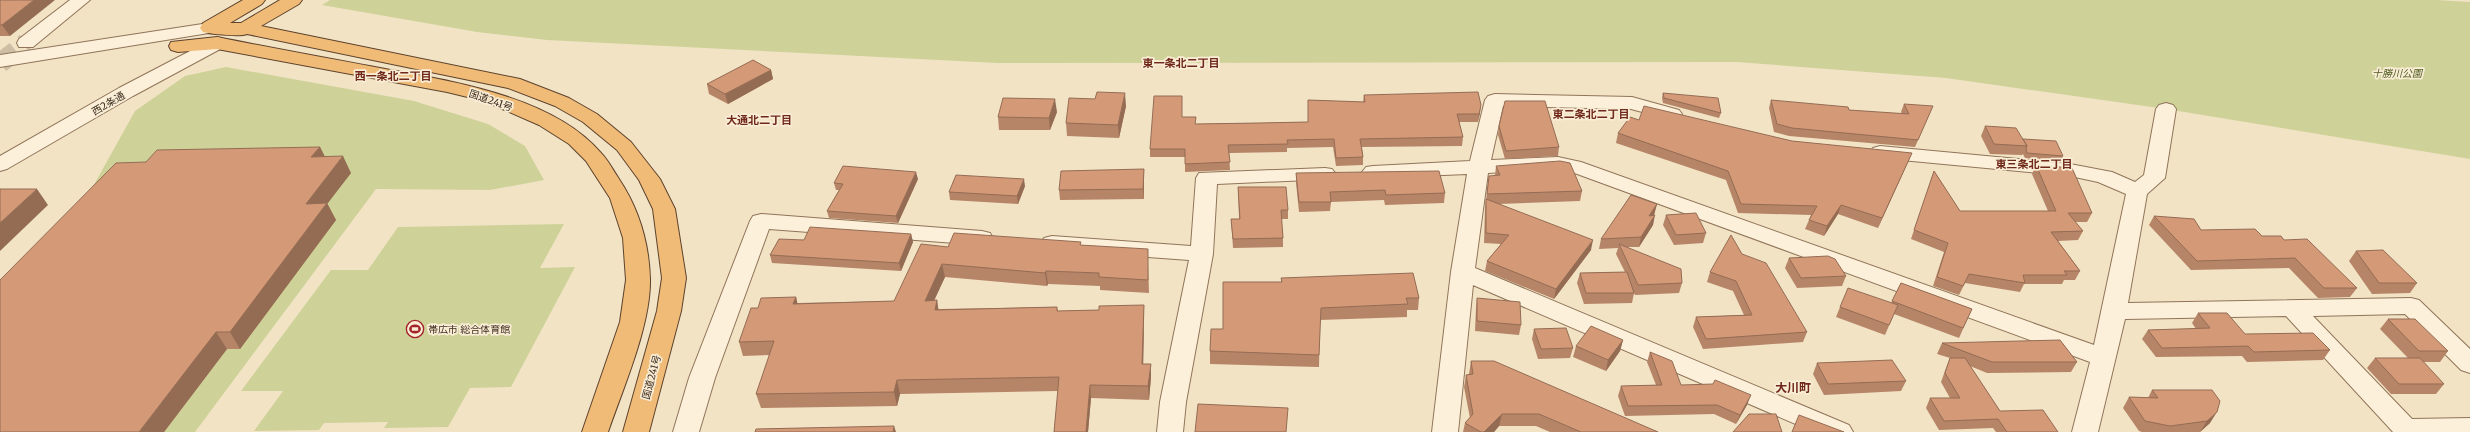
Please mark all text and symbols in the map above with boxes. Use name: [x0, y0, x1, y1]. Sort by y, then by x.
district label: 東一条北二丁目: [1143, 56, 1220, 70]
park label: 十勝川公園: [2372, 67, 2424, 80]
district label: 西一条北二丁目: [355, 69, 432, 83]
street label: 国道241号: [467, 87, 515, 114]
street label: 西2条通: [89, 89, 127, 118]
district label: 東二条北二丁目: [1553, 107, 1630, 121]
district label: 大通北二丁目: [726, 113, 792, 127]
district label: 東三条北二丁目: [1996, 157, 2073, 171]
sports icon: 帯広市 総合体育館: [405, 319, 425, 339]
place label: 帯広市 総合体育館: [428, 323, 510, 336]
street label: 国道241号: [639, 353, 664, 401]
district label: 大川町: [1775, 380, 1811, 395]

